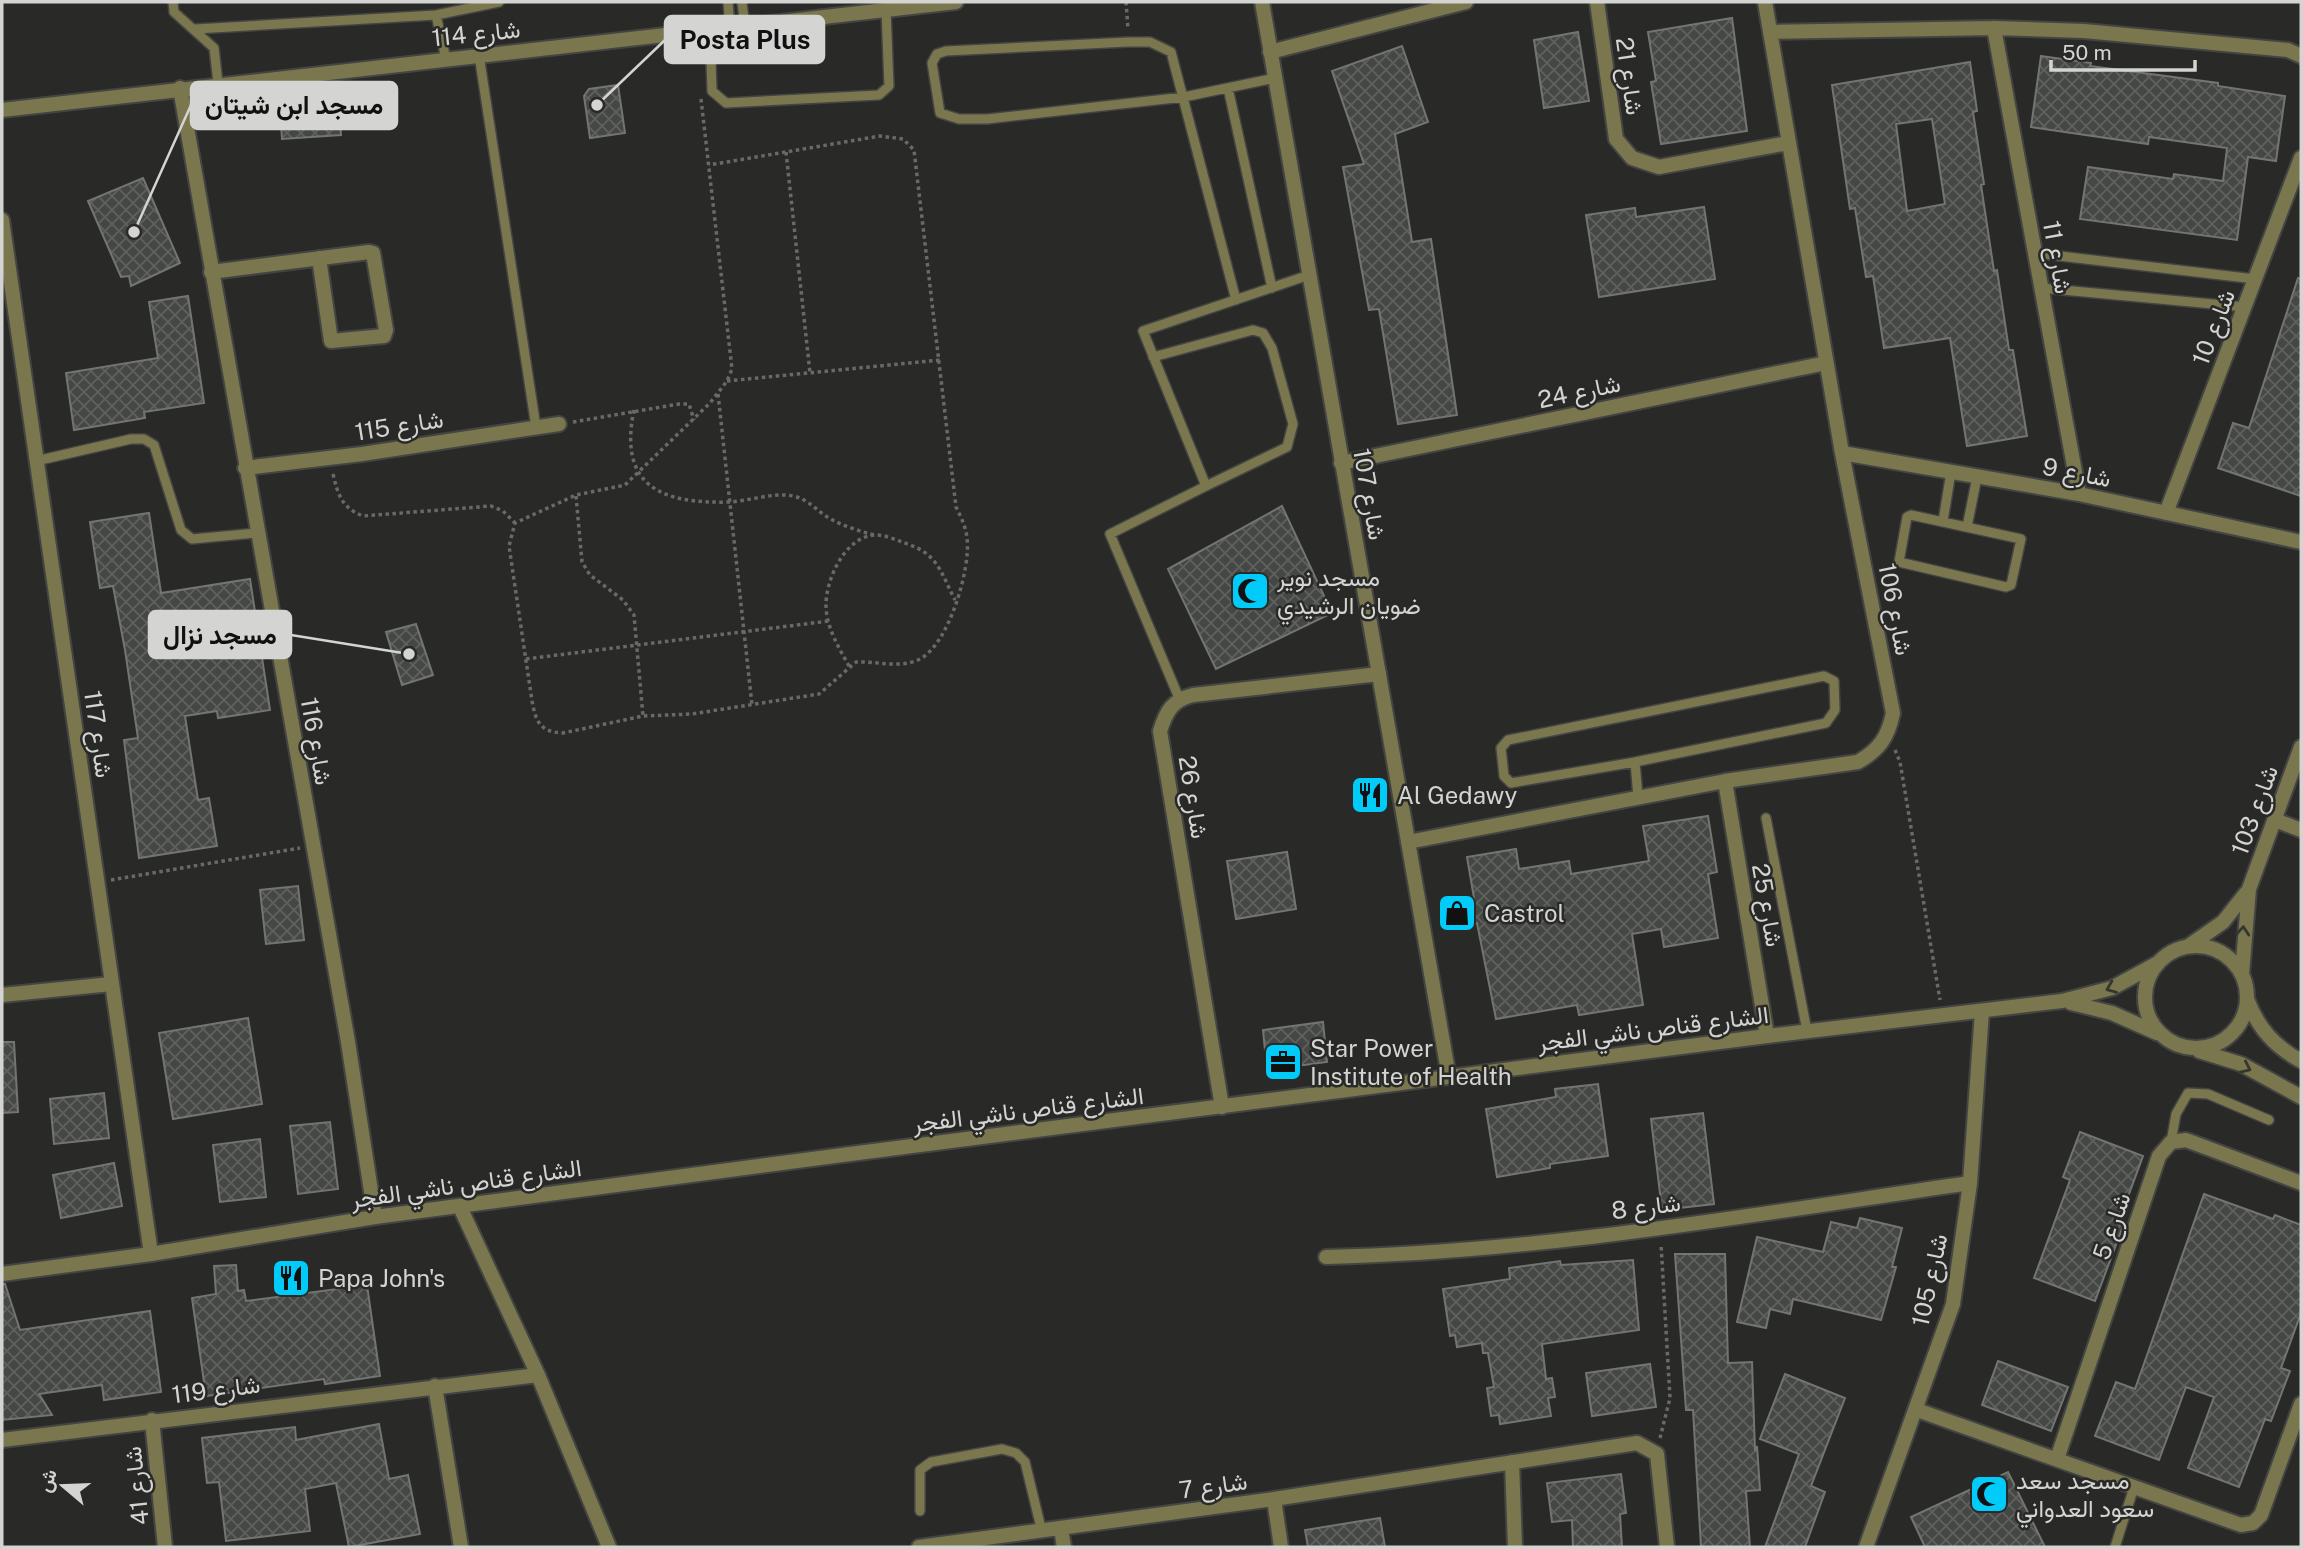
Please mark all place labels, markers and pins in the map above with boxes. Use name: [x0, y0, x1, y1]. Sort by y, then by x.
callout: Posta Plus: [665, 16, 824, 63]
callout: مسجد ابن شيتان: [191, 82, 397, 129]
place label: مسجد نوير ضويان الرشيدي: [1276, 563, 1421, 625]
mosque icon: مسجد نوير ضويان الرشيدي: [1229, 570, 1271, 612]
callout: مسجد نزال: [149, 611, 291, 658]
restaurant icon: Al Gedawy: [1349, 774, 1391, 816]
place label: Al Gedawy: [1397, 781, 1517, 809]
shop icon: Castrol: [1436, 892, 1478, 934]
place label: Castrol: [1484, 899, 1565, 927]
place label: Star Power Institute of Health: [1310, 1034, 1512, 1090]
office icon: Star Power Institute of Health: [1262, 1041, 1304, 1083]
restaurant icon: Papa John's: [270, 1257, 312, 1299]
place label: Papa John's: [318, 1264, 445, 1292]
place label: مسجد سعد سعود العدواني: [2016, 1466, 2154, 1528]
mosque icon: مسجد سعد سعود العدواني: [1968, 1473, 2010, 1515]

